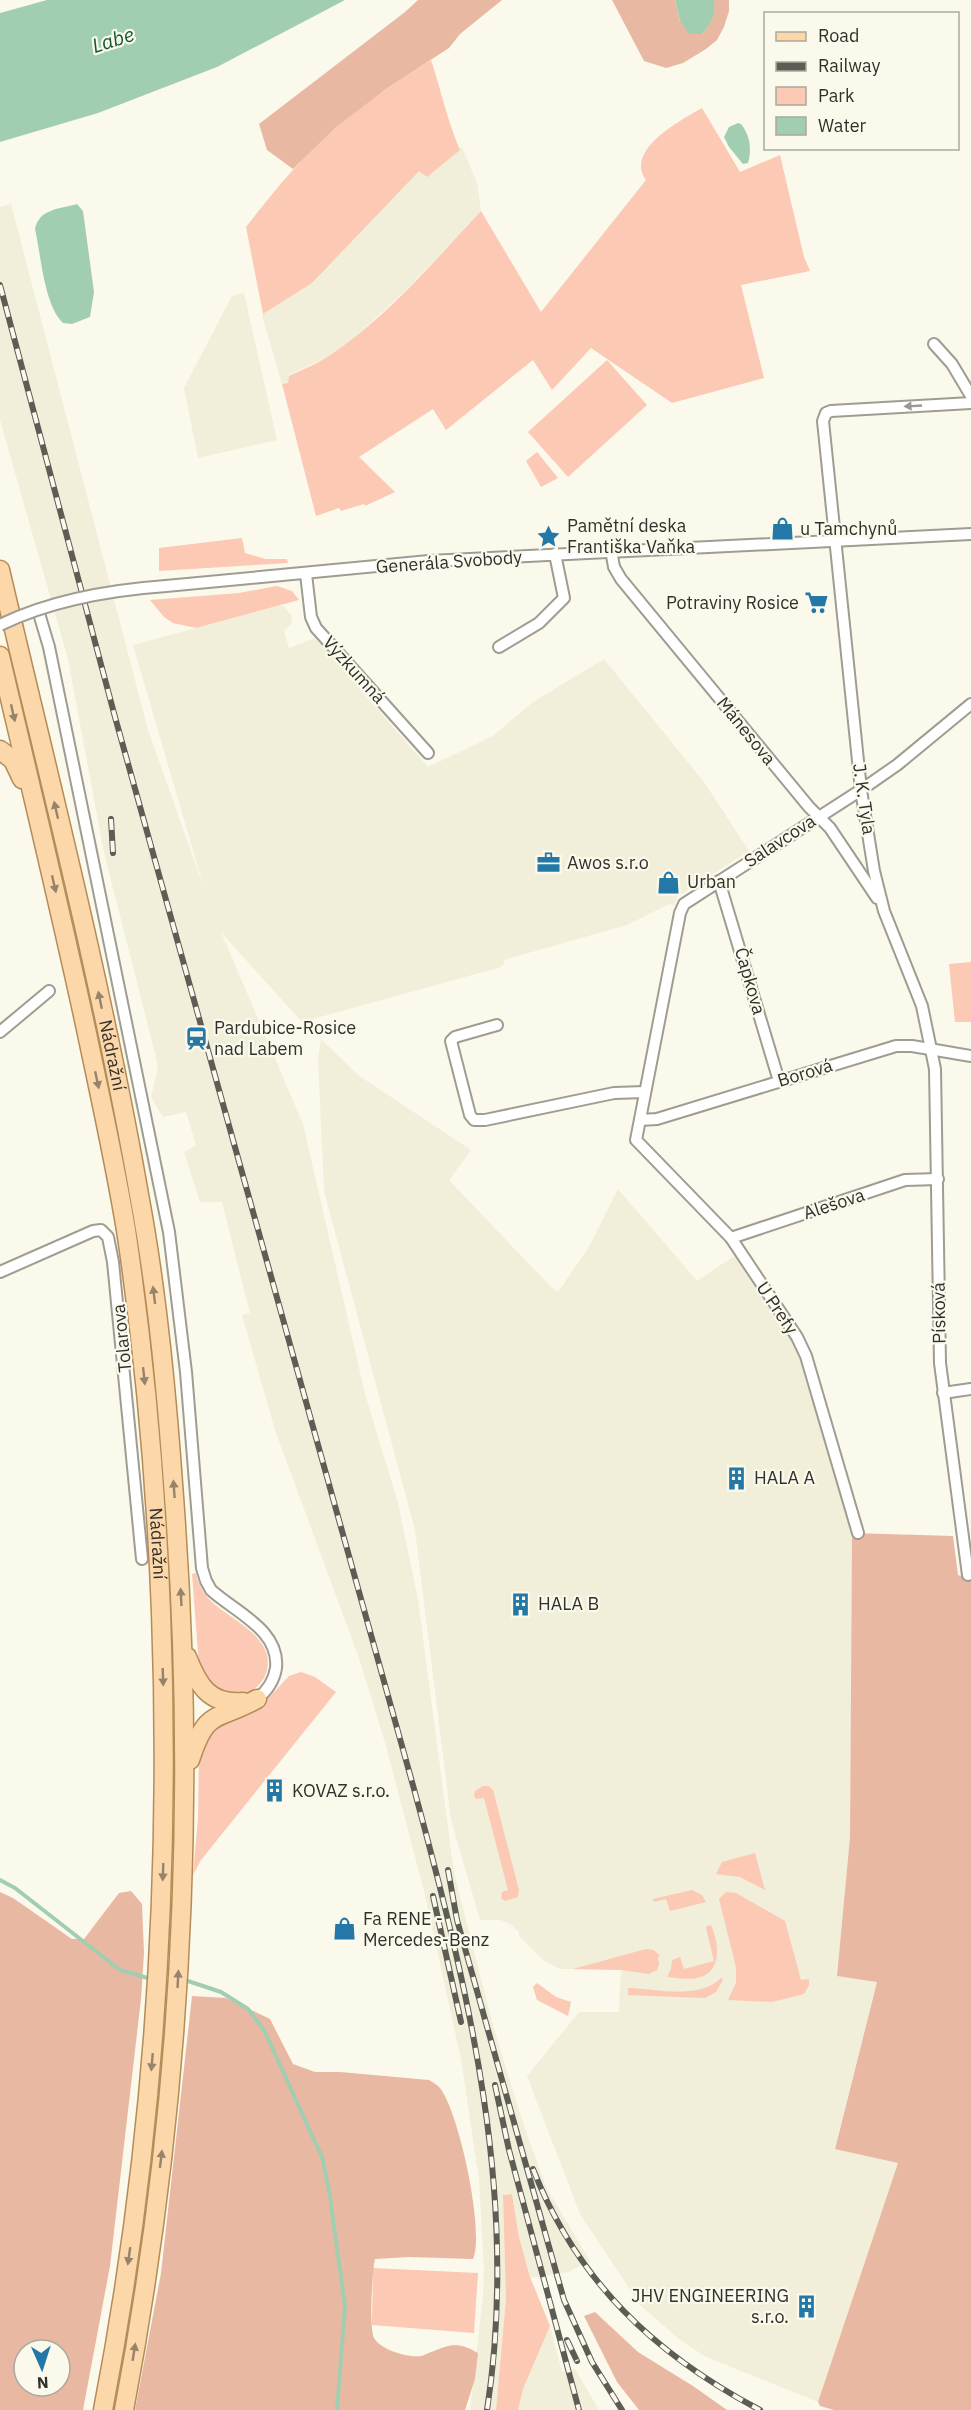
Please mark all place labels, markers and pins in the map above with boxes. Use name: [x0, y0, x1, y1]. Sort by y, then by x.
place label: Pamětní deska Františka Vaňka: [567, 514, 696, 558]
shop icon: u Tamchynů: [769, 516, 795, 542]
place label: u Tamchynů: [800, 517, 897, 540]
place icon: Pamětní deska Františka Vaňka: [536, 523, 562, 549]
supermarket icon: Potraviny Rosice: [804, 590, 830, 616]
place label: Potraviny Rosice: [666, 591, 799, 614]
office icon: Awos s.r.o: [536, 850, 562, 876]
place label: Awos s.r.o: [567, 851, 649, 874]
shop icon: Urban: [656, 869, 682, 895]
place label: Urban: [687, 870, 736, 893]
place label: Pardubice-Rosice nad Labem: [214, 1016, 356, 1060]
station icon: Pardubice-Rosice nad Labem: [183, 1025, 209, 1051]
building icon: HALA A: [723, 1465, 749, 1491]
place label: HALA A: [754, 1466, 815, 1489]
building icon: HALA B: [507, 1591, 533, 1617]
place label: HALA B: [538, 1592, 599, 1615]
building icon: KOVAZ s.r.o.: [261, 1778, 287, 1804]
place label: KOVAZ s.r.o.: [292, 1779, 390, 1802]
place label: Fa RENE - Mercedes-Benz: [363, 1907, 489, 1951]
shop icon: Fa RENE - Mercedes-Benz: [332, 1916, 358, 1942]
place label: JHV ENGINEERING s.r.o.: [631, 2284, 789, 2328]
building icon: JHV ENGINEERING s.r.o.: [794, 2293, 820, 2319]

